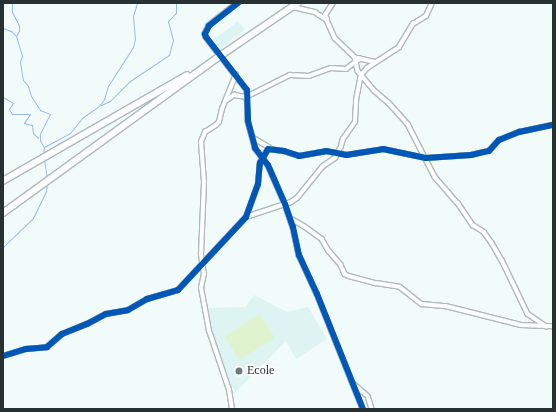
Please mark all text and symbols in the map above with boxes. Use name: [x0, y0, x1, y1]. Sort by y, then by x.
place label: Ecole: [247, 364, 274, 378]
marker: Ecole: [234, 366, 244, 376]

